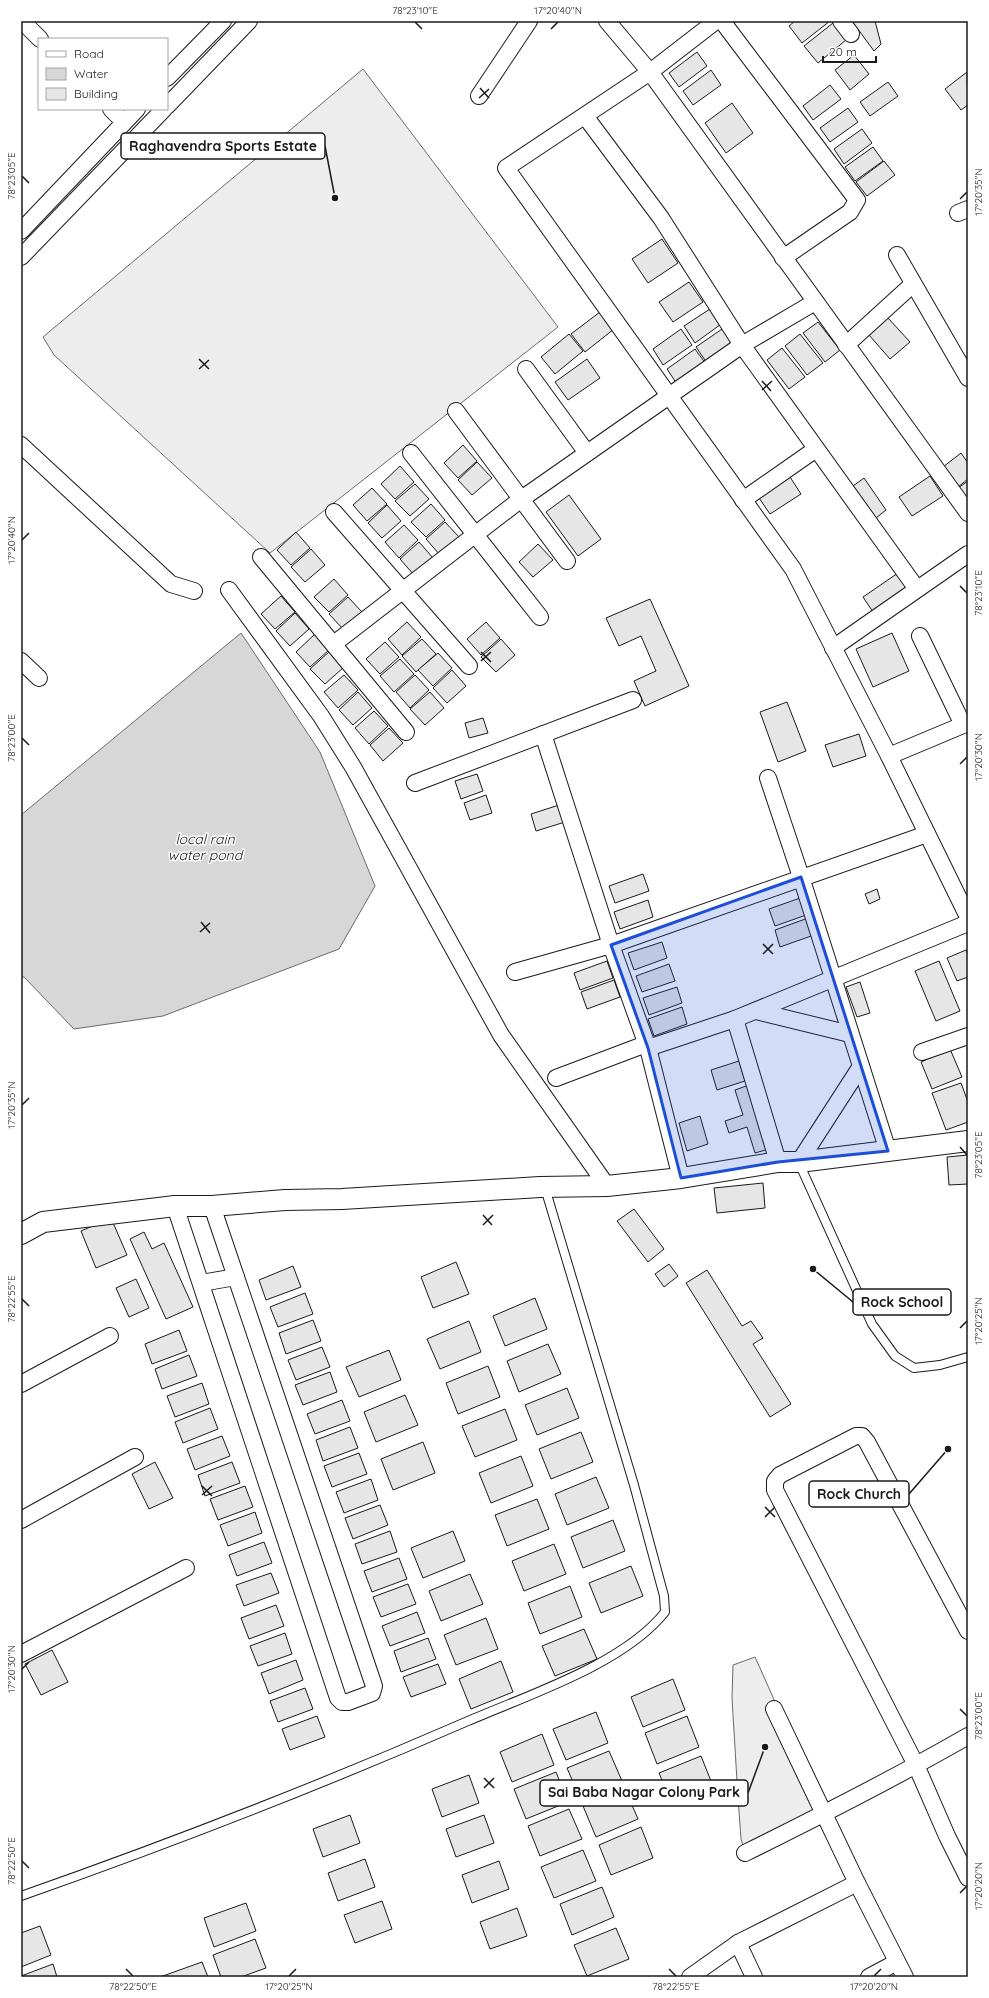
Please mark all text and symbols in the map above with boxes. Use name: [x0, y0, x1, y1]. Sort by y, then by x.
text: 78°23'10"E: [392, 4, 438, 17]
text: 17°20'40"N: [534, 4, 582, 17]
legend: [38, 38, 168, 110]
scale bar: [823, 38, 876, 64]
text: 20 m: [829, 44, 857, 59]
text: Road: [74, 46, 104, 61]
text: Water: [74, 66, 109, 81]
text: Building: [74, 86, 118, 101]
callout: Raghavendra Sports Estate: [121, 133, 325, 159]
text: Raghavendra Sports Estate: [129, 137, 317, 155]
text: 78°23'05"E: [5, 152, 18, 200]
text: 17°20'35"N: [972, 168, 985, 216]
text: 17°20'40"N: [5, 516, 18, 564]
text: 78°23'10"E: [972, 570, 985, 616]
text: 78°23'00"E: [5, 714, 18, 762]
text: 17°20'30"N: [972, 733, 985, 781]
water label: local rain water pond: [168, 830, 244, 864]
text: 17°20'35"N: [5, 1081, 18, 1129]
text: 78°23'05"E: [972, 1131, 985, 1179]
text: 78°22'55"E: [5, 1275, 18, 1323]
callout: Rock School: [853, 1289, 951, 1315]
text: Rock School: [861, 1293, 943, 1311]
text: 17°20'25"N: [972, 1297, 985, 1345]
callout: Rock Church: [809, 1481, 909, 1507]
text: Rock Church: [817, 1485, 901, 1503]
text: 17°20'30"N: [5, 1645, 18, 1693]
text: 78°23'00"E: [972, 1692, 985, 1740]
callout: Sai Baba Nagar Colony Park: [540, 1780, 748, 1806]
text: Sai Baba Nagar Colony Park: [548, 1783, 740, 1801]
text: 78°22'50"E: [5, 1837, 18, 1885]
text: 17°20'20"N: [972, 1862, 985, 1910]
text: 78°22'50"E: [109, 1980, 157, 1993]
text: 17°20'25"N: [265, 1980, 313, 1993]
text: 78°22'55"E: [652, 1980, 700, 1993]
text: 17°20'20"N: [850, 1980, 898, 1993]

